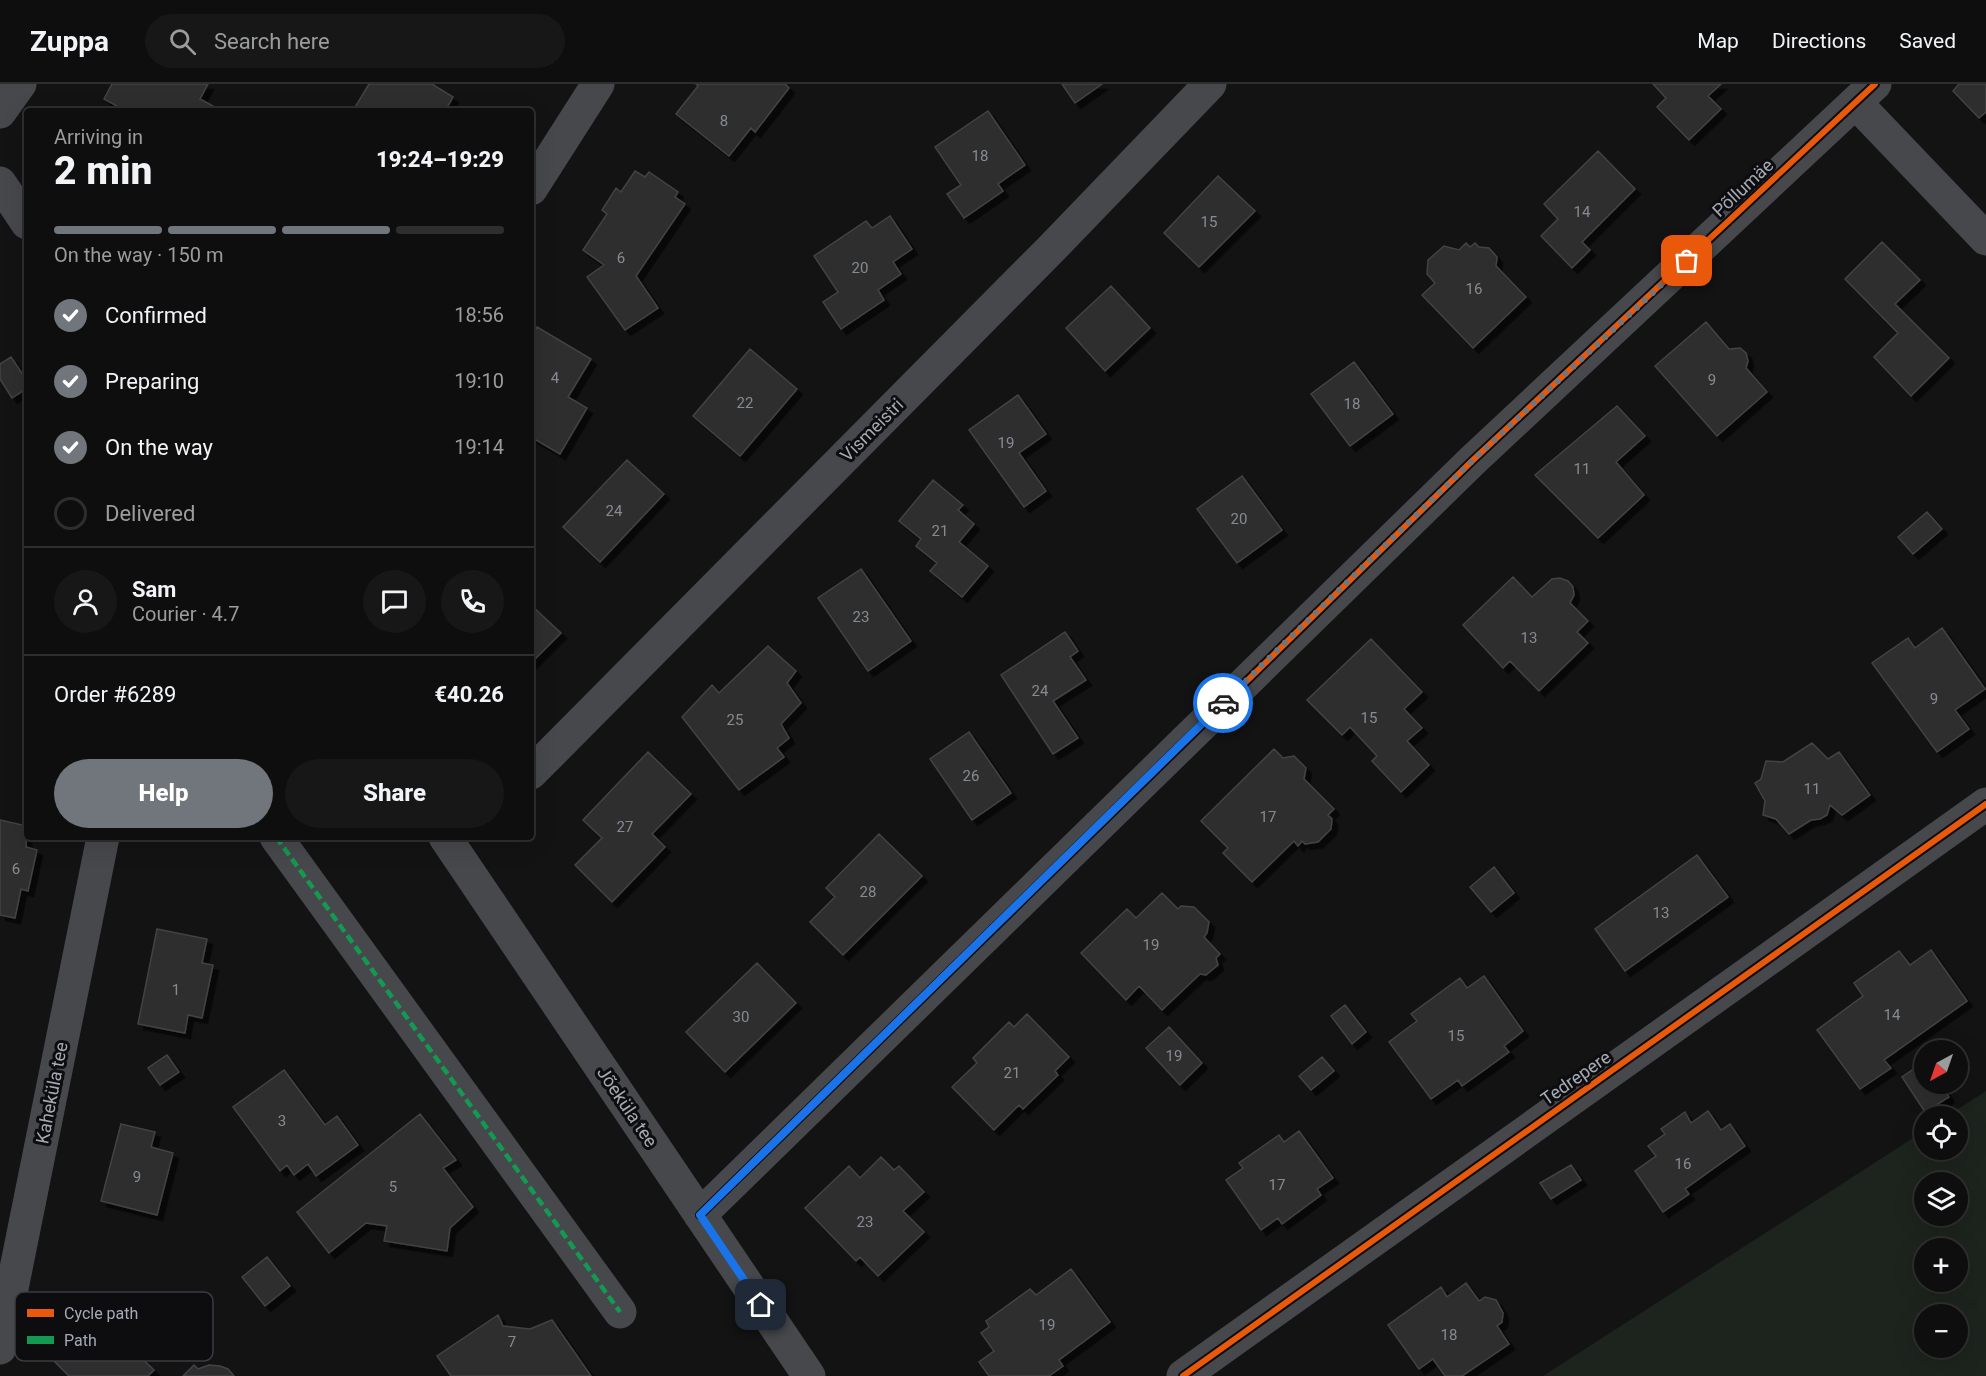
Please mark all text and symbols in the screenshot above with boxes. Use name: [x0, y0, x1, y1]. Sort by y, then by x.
search box: [145, 14, 565, 68]
text: Zuppa: [30, 25, 109, 58]
icon: search: [166, 25, 199, 58]
text: Search here: [214, 29, 330, 54]
text: Map: [1697, 29, 1739, 53]
text: Directions: [1772, 29, 1866, 53]
text: Saved: [1899, 29, 1956, 53]
house number: 8: [720, 112, 728, 130]
text: Arriving in: [54, 125, 143, 149]
text: 19:24–19:29: [376, 147, 504, 172]
house number: 18: [972, 147, 988, 165]
text: 2 min: [54, 148, 152, 194]
street label: Põllumäe: [1708, 154, 1777, 221]
house number: 14: [1574, 203, 1591, 221]
house number: 15: [1201, 213, 1217, 231]
pin: [1661, 235, 1712, 286]
text: On the way · 150 m: [54, 243, 223, 267]
icon: bag: [1670, 244, 1703, 277]
house number: 6: [617, 249, 625, 267]
house number: 20: [852, 259, 868, 277]
house number: 16: [1466, 280, 1482, 298]
icon: check: [54, 299, 87, 332]
text: Confirmed: [105, 303, 207, 328]
text: 18:56: [454, 303, 504, 327]
icon: check: [54, 365, 87, 398]
text: Preparing: [105, 369, 199, 394]
text: 19:10: [454, 369, 504, 393]
house number: 4: [551, 369, 560, 387]
house number: 9: [1708, 371, 1716, 389]
house number: 22: [737, 394, 753, 412]
street label: Vismeistri: [836, 394, 908, 466]
house number: 18: [1344, 395, 1360, 413]
icon: check: [54, 431, 87, 464]
house number: 19: [998, 434, 1014, 452]
text: On the way: [105, 435, 213, 460]
text: 19:14: [454, 435, 504, 459]
house number: 11: [1574, 460, 1590, 478]
text: Delivered: [105, 501, 195, 526]
house number: 24: [606, 502, 623, 520]
house number: 20: [1231, 510, 1247, 528]
house number: 21: [932, 522, 948, 540]
button: person: [54, 570, 117, 633]
button: chat: [363, 570, 426, 633]
button: phone: [441, 570, 504, 633]
text: Sam: [132, 577, 176, 602]
text: Courier · 4.7: [132, 602, 239, 626]
house number: 23: [853, 608, 869, 626]
house number: 13: [1521, 629, 1537, 647]
courier: [1193, 673, 1253, 733]
text: Order #6289: [54, 682, 176, 707]
text: €40.26: [435, 682, 504, 707]
house number: 24: [1032, 682, 1049, 700]
icon: car: [1207, 687, 1240, 720]
house number: 9: [1930, 690, 1938, 708]
house number: 15: [1361, 709, 1377, 727]
house number: 25: [727, 711, 743, 729]
button: Help: [54, 759, 273, 828]
button: Share: [285, 759, 504, 828]
house number: 26: [963, 767, 979, 785]
house number: 11: [1804, 780, 1820, 798]
house number: 17: [1260, 808, 1276, 826]
house number: 27: [617, 818, 633, 836]
house number: 6: [12, 860, 20, 878]
house number: 28: [860, 883, 876, 901]
house number: 13: [1653, 904, 1669, 922]
house number: 19: [1143, 936, 1159, 954]
house number: 1: [172, 981, 180, 999]
house number: 14: [1884, 1006, 1901, 1024]
house number: 30: [733, 1008, 749, 1026]
house number: 15: [1448, 1027, 1464, 1045]
street label: Kaheküla tee: [31, 1040, 72, 1146]
north arrow: [1914, 1040, 1968, 1094]
map controls: [1914, 1040, 1968, 1358]
street label: Tedrepere: [1537, 1046, 1615, 1109]
house number: 19: [1166, 1047, 1182, 1065]
street label: Jõeküla tee: [593, 1063, 662, 1151]
house number: 21: [1004, 1064, 1020, 1082]
button: locate: [1914, 1106, 1968, 1160]
house number: 3: [278, 1112, 286, 1130]
house number: 16: [1675, 1155, 1691, 1173]
house number: 9: [133, 1168, 141, 1186]
button: layers: [1914, 1172, 1968, 1226]
house number: 17: [1269, 1176, 1285, 1194]
house number: 5: [389, 1178, 397, 1196]
house number: 23: [857, 1213, 873, 1231]
button: +: [1914, 1238, 1968, 1292]
pin: [735, 1279, 786, 1330]
icon: home: [744, 1288, 777, 1321]
legend: [15, 1292, 213, 1361]
text: Cycle path: [64, 1304, 138, 1323]
button: −: [1914, 1304, 1968, 1358]
house number: 19: [1039, 1316, 1055, 1334]
house number: 18: [1441, 1326, 1457, 1344]
text: Path: [64, 1331, 97, 1350]
house number: 7: [508, 1333, 516, 1351]

